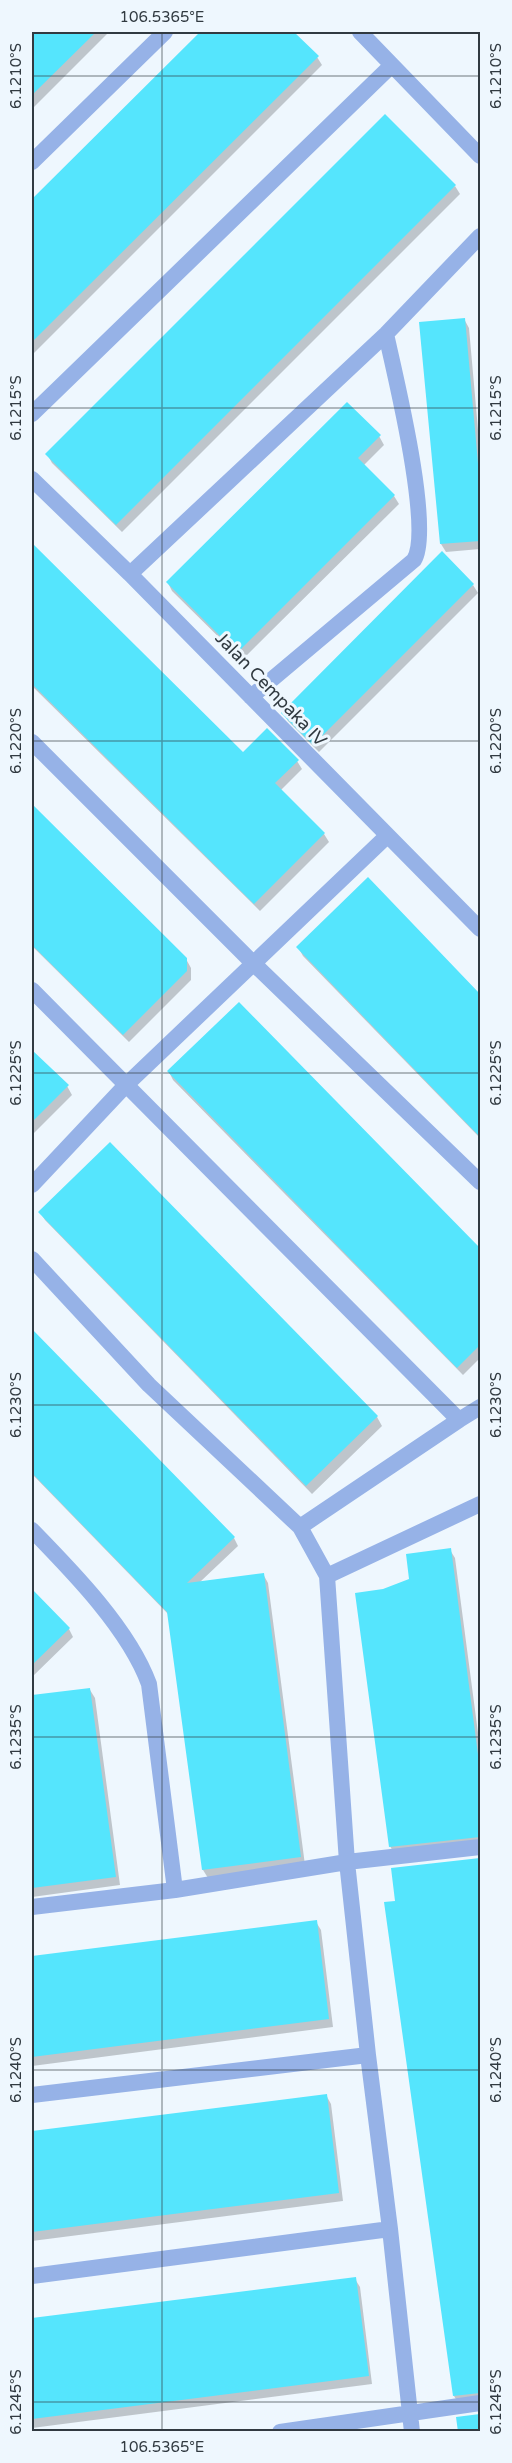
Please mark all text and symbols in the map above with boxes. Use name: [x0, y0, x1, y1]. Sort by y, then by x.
text: 106.5365°E: [120, 8, 204, 26]
text: 6.1210°S: [7, 43, 25, 109]
text: 6.1210°S: [487, 43, 505, 109]
text: 6.1215°S: [7, 375, 25, 441]
text: 6.1215°S: [487, 375, 505, 441]
street label: Jalan Cempaka IV: [211, 627, 332, 751]
text: 6.1220°S: [7, 708, 25, 774]
text: 6.1220°S: [487, 708, 505, 774]
text: 6.1225°S: [7, 1040, 25, 1106]
text: 6.1225°S: [487, 1040, 505, 1106]
text: 6.1230°S: [7, 1372, 25, 1438]
text: 6.1230°S: [487, 1372, 505, 1438]
text: 6.1235°S: [7, 1704, 25, 1770]
text: 6.1235°S: [487, 1704, 505, 1770]
text: 6.1240°S: [7, 2037, 25, 2103]
text: 6.1240°S: [487, 2037, 505, 2103]
text: 6.1245°S: [7, 2369, 25, 2435]
text: 6.1245°S: [487, 2369, 505, 2435]
text: 106.5365°E: [120, 2438, 204, 2456]

